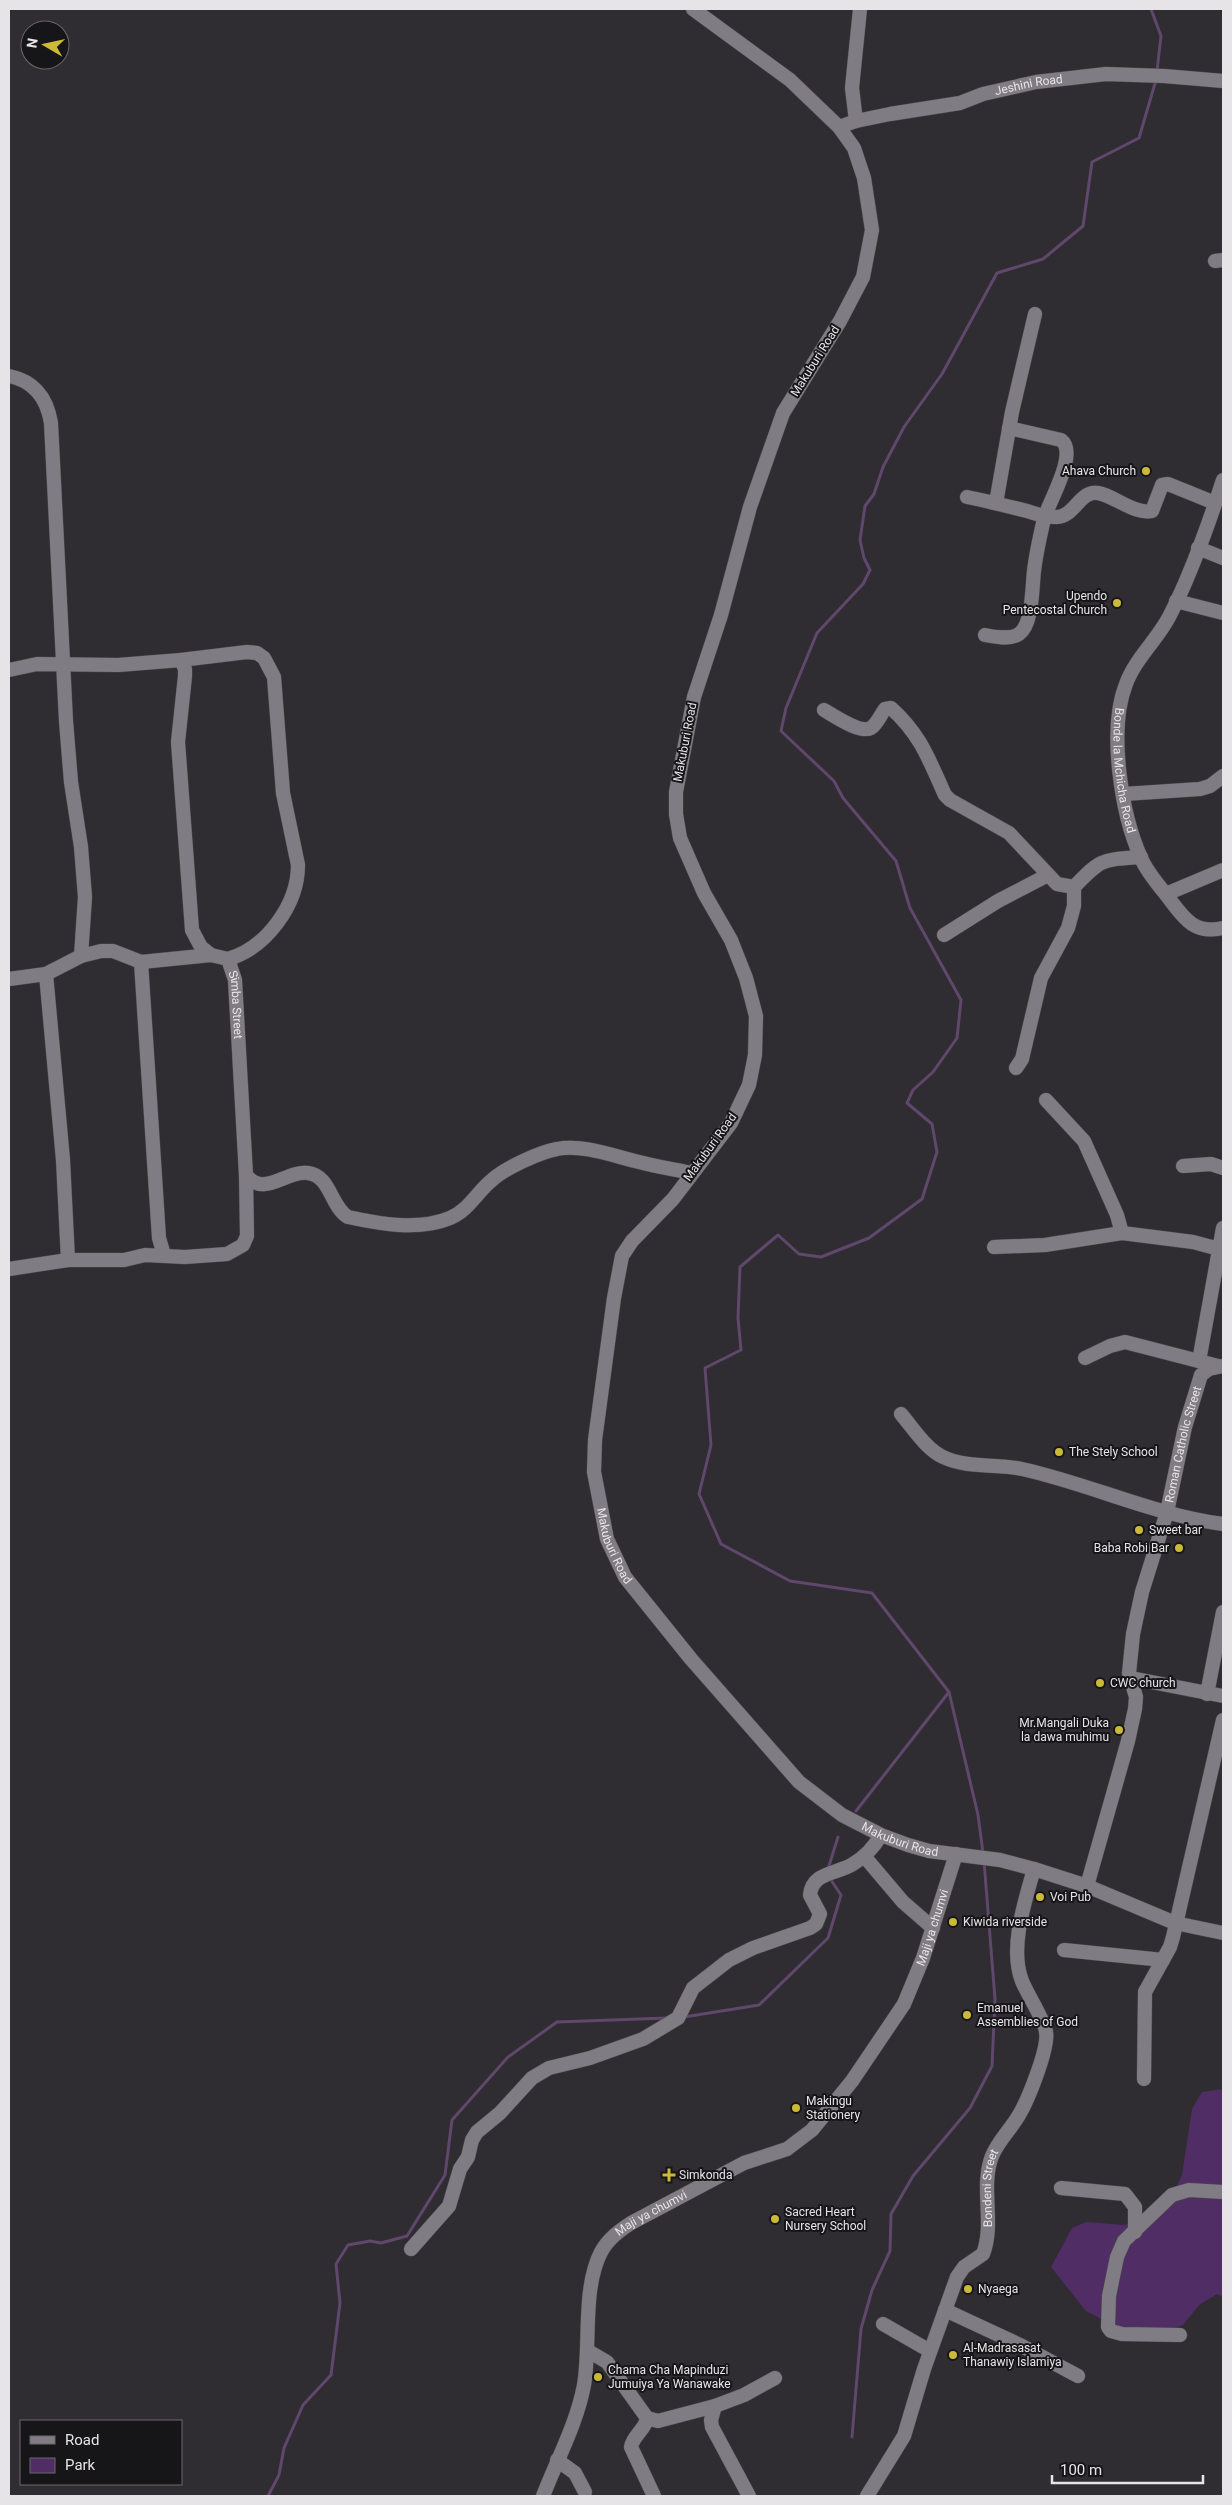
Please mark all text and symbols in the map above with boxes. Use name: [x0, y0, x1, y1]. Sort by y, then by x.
north arrow: [20, 20, 70, 70]
text: N: [23, 37, 41, 49]
street label: Jeshini Road: [993, 72, 1063, 98]
street label: Makuburi Road: [788, 323, 842, 399]
place label: Ahava Church: [1062, 464, 1136, 478]
marker: Ahava Church: [1140, 465, 1152, 477]
place label: Upendo Pentecostal Church: [1003, 589, 1107, 617]
marker: Upendo Pentecostal Church: [1111, 597, 1123, 609]
street label: Makuburi Road: [670, 701, 700, 783]
street label: Bonde la Mchicha Road: [1110, 707, 1138, 835]
street label: Simba Street: [225, 969, 245, 1039]
street label: Makuburi Road: [681, 1110, 739, 1184]
street label: Roman Catholic Street: [1162, 1384, 1204, 1504]
place label: The Stely School: [1069, 1445, 1158, 1459]
marker: The Stely School: [1053, 1446, 1065, 1458]
street label: Makuburi Road: [594, 1507, 635, 1587]
place label: Sweet bar: [1149, 1523, 1202, 1537]
marker: Sweet bar: [1133, 1524, 1145, 1536]
place label: Baba Robi Bar: [1094, 1541, 1169, 1555]
marker: Baba Robi Bar: [1173, 1542, 1185, 1554]
place label: CWC church: [1110, 1676, 1176, 1690]
marker: CWC church: [1094, 1677, 1106, 1689]
place label: Mr.Mangali Duka la dawa muhimu: [1019, 1716, 1109, 1744]
marker: Mr.Mangali Duka la dawa muhimu: [1113, 1724, 1125, 1736]
street label: Makuburi Road: [859, 1819, 939, 1859]
street label: Maji ya chumvi: [913, 1887, 951, 1968]
place label: Voi Pub: [1050, 1890, 1091, 1904]
marker: Voi Pub: [1034, 1891, 1046, 1903]
place label: Kiwida riverside: [963, 1915, 1047, 1929]
marker: Kiwida riverside: [947, 1916, 959, 1928]
place label: Emanuel Assemblies of God: [977, 2001, 1078, 2029]
marker: Emanuel Assemblies of God: [961, 2009, 973, 2021]
place label: Makingu Stationery: [806, 2094, 860, 2122]
marker: Makingu Stationery: [790, 2102, 802, 2114]
street label: Bondeni Street: [980, 2147, 1001, 2227]
place label: Simkonda: [679, 2168, 732, 2182]
marker: Simkonda: [663, 2169, 675, 2181]
street label: Maji ya chumvi: [612, 2188, 689, 2239]
place label: Sacred Heart Nursery School: [785, 2205, 866, 2233]
marker: Sacred Heart Nursery School: [769, 2213, 781, 2225]
place label: Nyaega: [978, 2282, 1018, 2296]
marker: Nyaega: [962, 2283, 974, 2295]
place label: Al-Madrasasat Thanawiy Islamiya: [963, 2341, 1062, 2369]
marker: Al-Madrasasat Thanawiy Islamiya: [947, 2349, 959, 2361]
place label: Chama Cha Mapinduzi Jumuiya Ya Wanawake: [608, 2363, 731, 2391]
marker: Chama Cha Mapinduzi Jumuiya Ya Wanawake: [592, 2371, 604, 2383]
legend: [20, 2420, 182, 2485]
text: Road: [65, 2431, 99, 2449]
scale bar: [1052, 2452, 1203, 2484]
text: Park: [65, 2456, 96, 2474]
text: 100 m: [1060, 2461, 1102, 2479]

